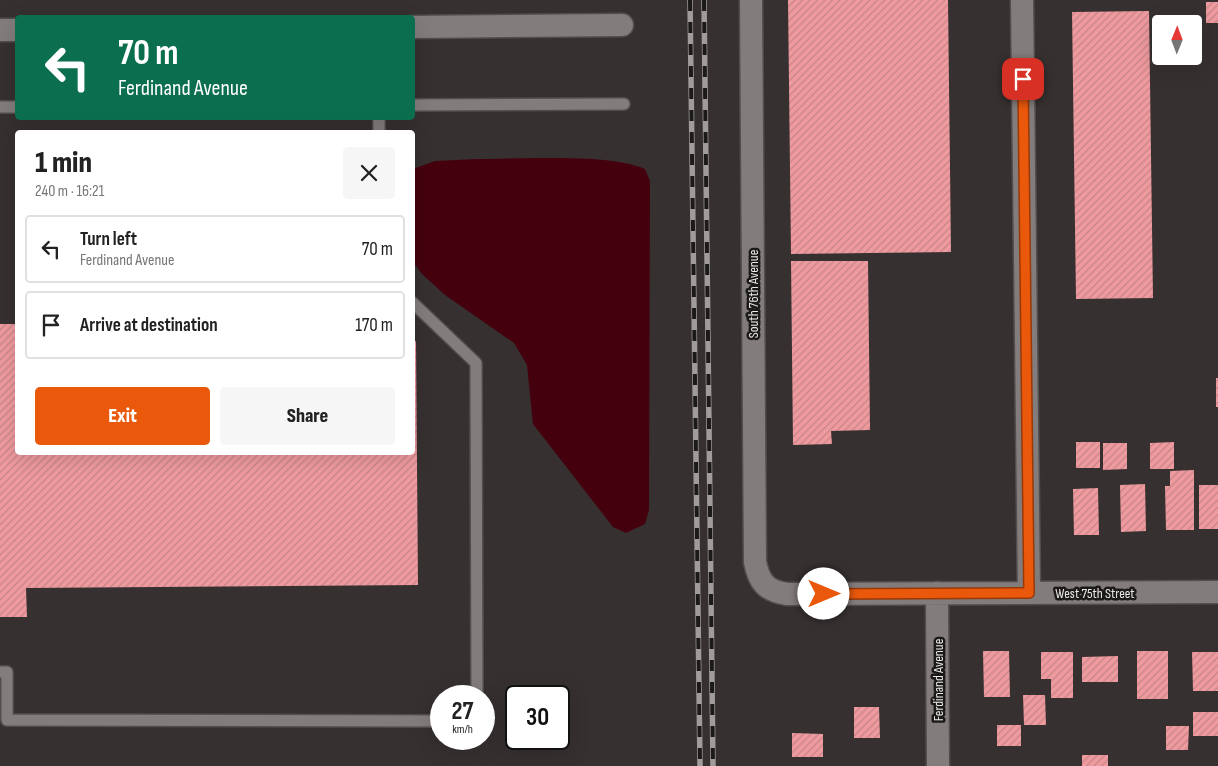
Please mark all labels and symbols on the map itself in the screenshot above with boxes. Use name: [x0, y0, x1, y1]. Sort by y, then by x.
north arrow: [1152, 15, 1202, 65]
pin: [1002, 58, 1044, 100]
street label: South 76th Avenue: [745, 250, 762, 338]
position arrow: [797, 567, 849, 619]
street label: West 75th Street: [1055, 585, 1135, 602]
street label: Ferdinand Avenue: [930, 639, 947, 721]
speed limit sign: 30: [505, 685, 570, 750]

